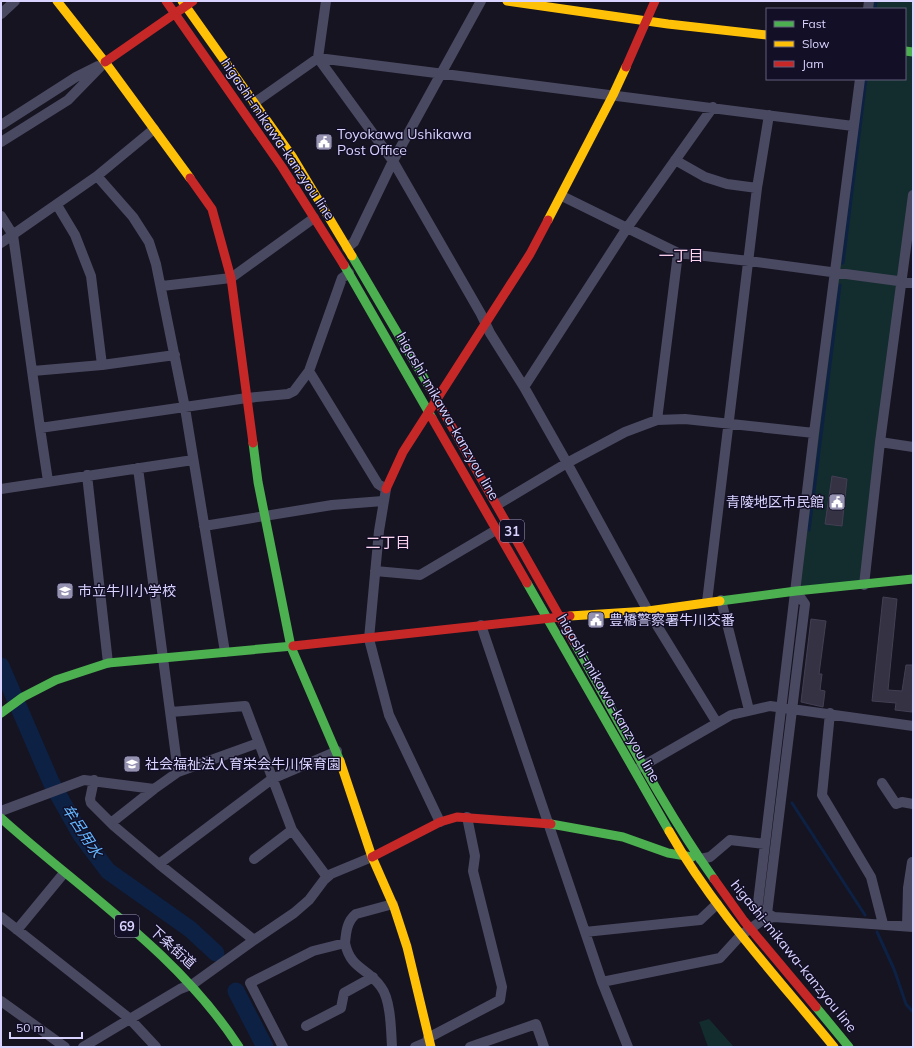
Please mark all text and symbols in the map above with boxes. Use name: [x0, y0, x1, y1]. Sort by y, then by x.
legend: [766, 8, 906, 80]
text: Fast: [802, 16, 826, 31]
text: Slow: [802, 36, 830, 51]
street label: higashi-mikawa-kanzyou line: [217, 55, 339, 223]
text: Jam: [802, 56, 824, 71]
place label: Toyokawa Ushikawa Post Office: [337, 125, 472, 159]
public building icon: Toyokawa Ushikawa Post Office: [314, 132, 334, 152]
district label: 一丁目: [658, 246, 704, 265]
street label: higashi-mikawa-kanzyou line: [392, 329, 504, 503]
public building icon: 青陵地区市民館: [827, 492, 847, 512]
place label: 青陵地区市民館: [726, 493, 824, 511]
road number: 31: [500, 520, 524, 542]
district label: 二丁目: [365, 533, 411, 552]
school or university icon: 市立牛川小学校: [55, 581, 75, 601]
place label: 市立牛川小学校: [78, 582, 176, 600]
public building icon: 豊橋警察署牛川交番: [586, 610, 606, 630]
street label: higashi-mikawa-kanzyou line: [553, 611, 665, 785]
place label: 豊橋警察署牛川交番: [609, 611, 735, 629]
school or university icon: 社会福祉法人育栄会牛川保育園: [122, 754, 142, 774]
place label: 社会福祉法人育栄会牛川保育園: [145, 755, 341, 773]
water label: 牟呂用水: [58, 800, 108, 863]
street label: higashi-mikawa-kanzyou line: [727, 876, 861, 1036]
road number: 69: [115, 915, 139, 937]
street label: 下条街道: [146, 922, 200, 972]
scale bar: [10, 1014, 82, 1040]
text: 50 m: [16, 1020, 44, 1035]

